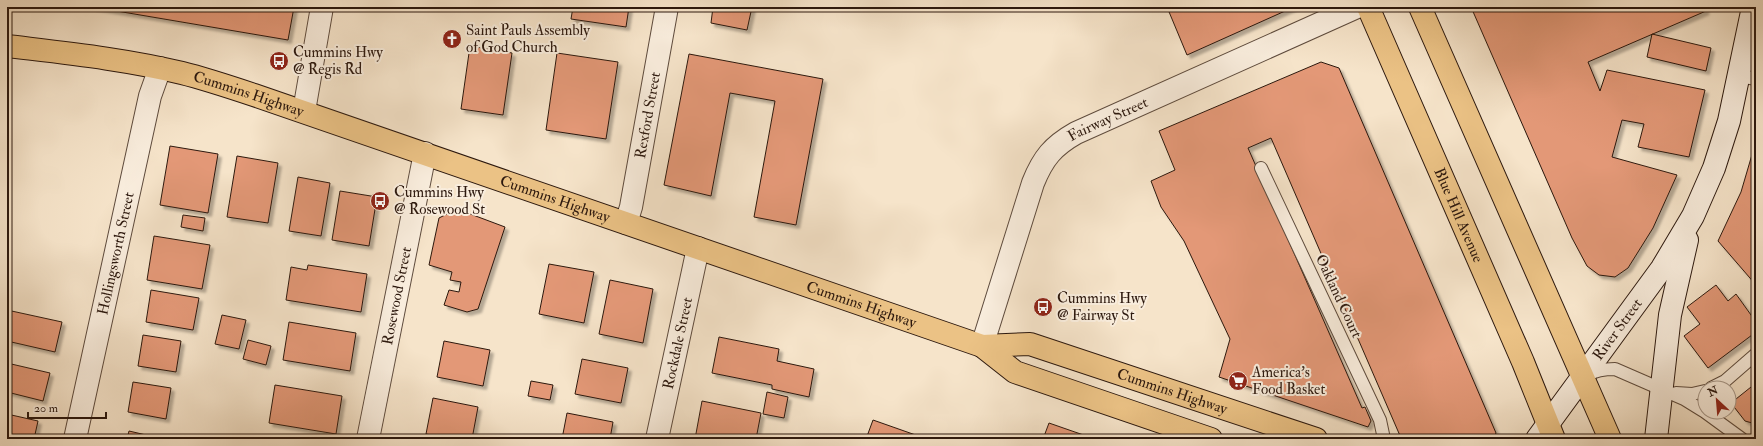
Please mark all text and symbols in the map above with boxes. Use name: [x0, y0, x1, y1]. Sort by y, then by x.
place label: Saint Pauls Assembly of God Church: [466, 21, 590, 57]
church icon: Saint Pauls Assembly of God Church: [441, 28, 463, 50]
place label: Cummins Hwy @ Regis Rd: [293, 43, 383, 79]
bus stop icon: Cummins Hwy @ Regis Rd: [268, 50, 290, 72]
street label: Cummins Highway: [191, 67, 307, 122]
street label: Rexford Street: [631, 70, 665, 160]
street label: Fairway Street: [1064, 93, 1151, 146]
street label: Blue Hill Avenue: [1429, 165, 1487, 266]
street label: Cummins Highway: [497, 172, 613, 227]
place label: Cummins Hwy @ Rosewood St: [394, 183, 485, 219]
street label: Hollingsworth Street: [93, 190, 139, 317]
bus stop icon: Cummins Hwy @ Rosewood St: [369, 190, 391, 212]
street label: Rosewood Street: [378, 245, 416, 347]
street label: Oakland Court: [1311, 251, 1366, 341]
street label: Cummins Highway: [804, 277, 919, 333]
place label: Cummins Hwy @ Fairway St: [1057, 289, 1147, 325]
street label: Rockdale Street: [659, 295, 697, 391]
street label: River Street: [1589, 295, 1647, 364]
bus stop icon: Cummins Hwy @ Fairway St: [1032, 296, 1054, 318]
place label: America's Food Basket: [1251, 363, 1325, 399]
street label: Cummins Highway: [1115, 365, 1230, 419]
supermarket icon: America's Food Basket: [1227, 370, 1249, 392]
north arrow: [1697, 380, 1737, 420]
text: N: [1705, 383, 1721, 400]
scale bar: [28, 394, 106, 420]
text: 20 m: [34, 401, 59, 416]

